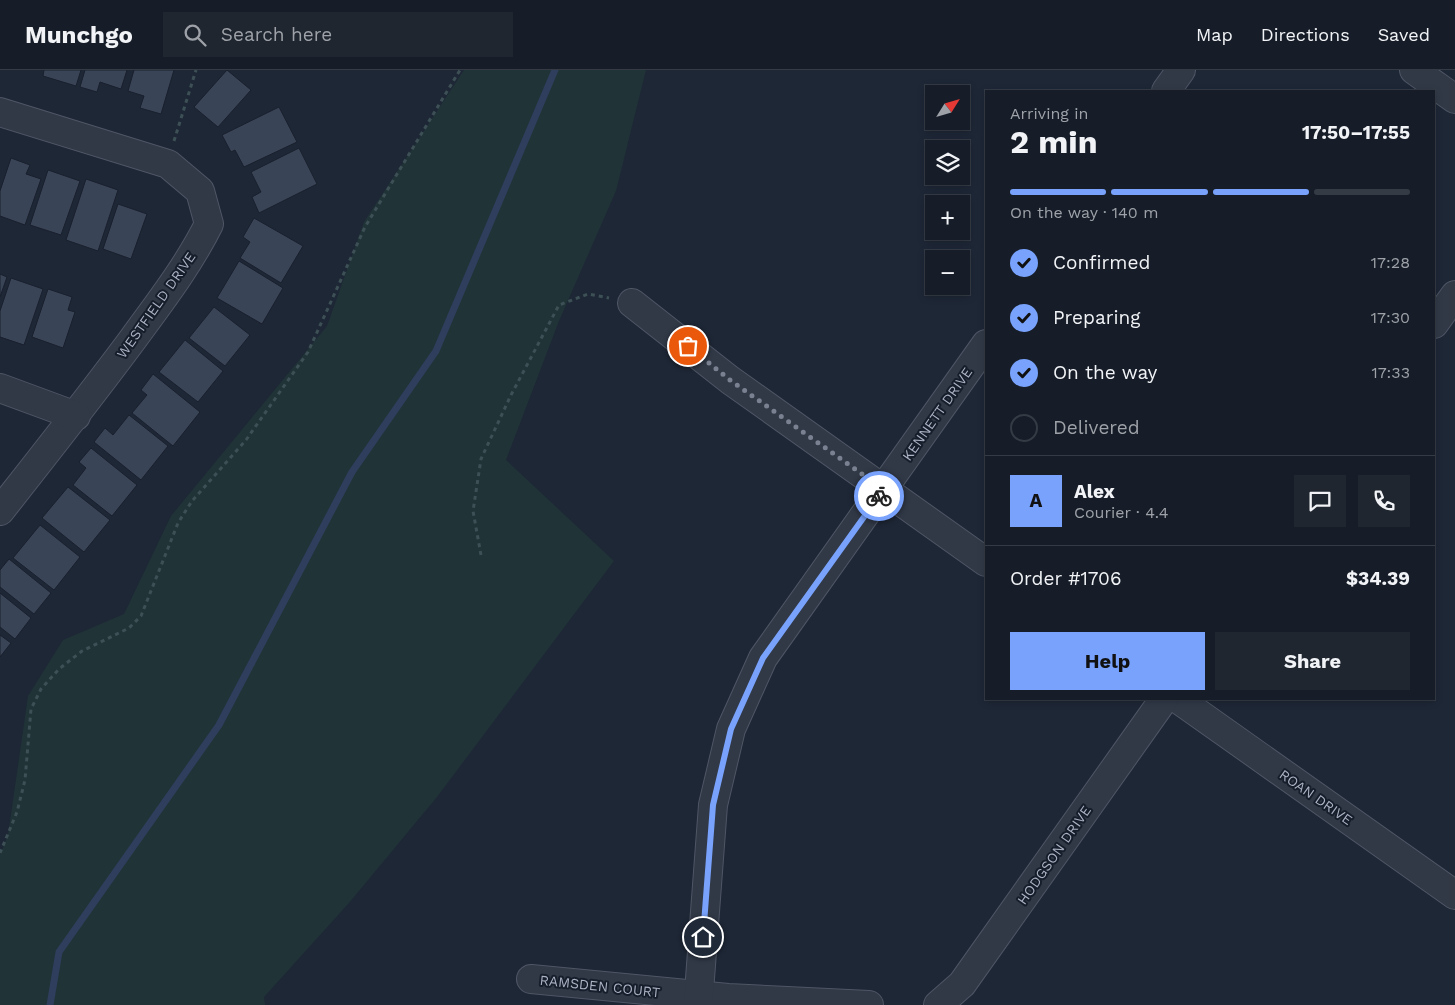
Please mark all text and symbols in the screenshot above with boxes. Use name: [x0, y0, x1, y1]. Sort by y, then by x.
search box: [163, 12, 513, 57]
text: Munchgo: [25, 21, 133, 49]
icon: search: [181, 21, 209, 49]
text: Search here: [221, 23, 332, 46]
text: Map: [1196, 24, 1233, 45]
text: Directions: [1261, 24, 1350, 45]
text: Saved: [1378, 24, 1430, 45]
north arrow: [925, 85, 970, 130]
map controls: [925, 85, 970, 295]
text: Arriving in: [1010, 104, 1088, 123]
text: 17:50–17:55: [1302, 121, 1410, 144]
text: 2 min: [1010, 123, 1098, 161]
button: layers: [925, 140, 970, 185]
button: +: [925, 195, 970, 240]
text: On the way · 140 m: [1010, 203, 1158, 222]
street label: WESTFIELD DRIVE: [113, 249, 199, 361]
icon: check: [1010, 249, 1038, 277]
button: −: [925, 250, 970, 295]
text: Confirmed: [1053, 251, 1150, 274]
text: 17:28: [1371, 253, 1410, 272]
icon: check: [1010, 304, 1038, 332]
text: Preparing: [1053, 306, 1140, 329]
text: 17:30: [1371, 308, 1410, 327]
pin: [667, 325, 709, 367]
icon: bag: [674, 332, 702, 360]
icon: check: [1010, 359, 1038, 387]
text: On the way: [1053, 361, 1157, 384]
text: 17:33: [1371, 363, 1410, 382]
street label: KENNETT DRIVE: [899, 364, 975, 464]
text: Delivered: [1053, 416, 1140, 439]
courier: [854, 471, 904, 521]
button: chat: [1294, 475, 1346, 527]
button: phone: [1358, 475, 1410, 527]
text: Alex: [1074, 480, 1115, 503]
icon: bike: [865, 482, 893, 510]
text: A: [1030, 489, 1042, 512]
text: Courier · 4.4: [1074, 503, 1169, 522]
text: Order #1706: [1010, 567, 1121, 590]
text: $34.39: [1346, 567, 1410, 590]
button: Help: [1010, 632, 1205, 690]
button: Share: [1215, 632, 1410, 690]
street label: ROAN DRIVE: [1277, 766, 1356, 828]
street label: HODGSON DRIVE: [1014, 802, 1094, 908]
pin: [682, 916, 724, 958]
icon: home: [689, 923, 717, 951]
street label: RAMSDEN COURT: [539, 972, 662, 1000]

